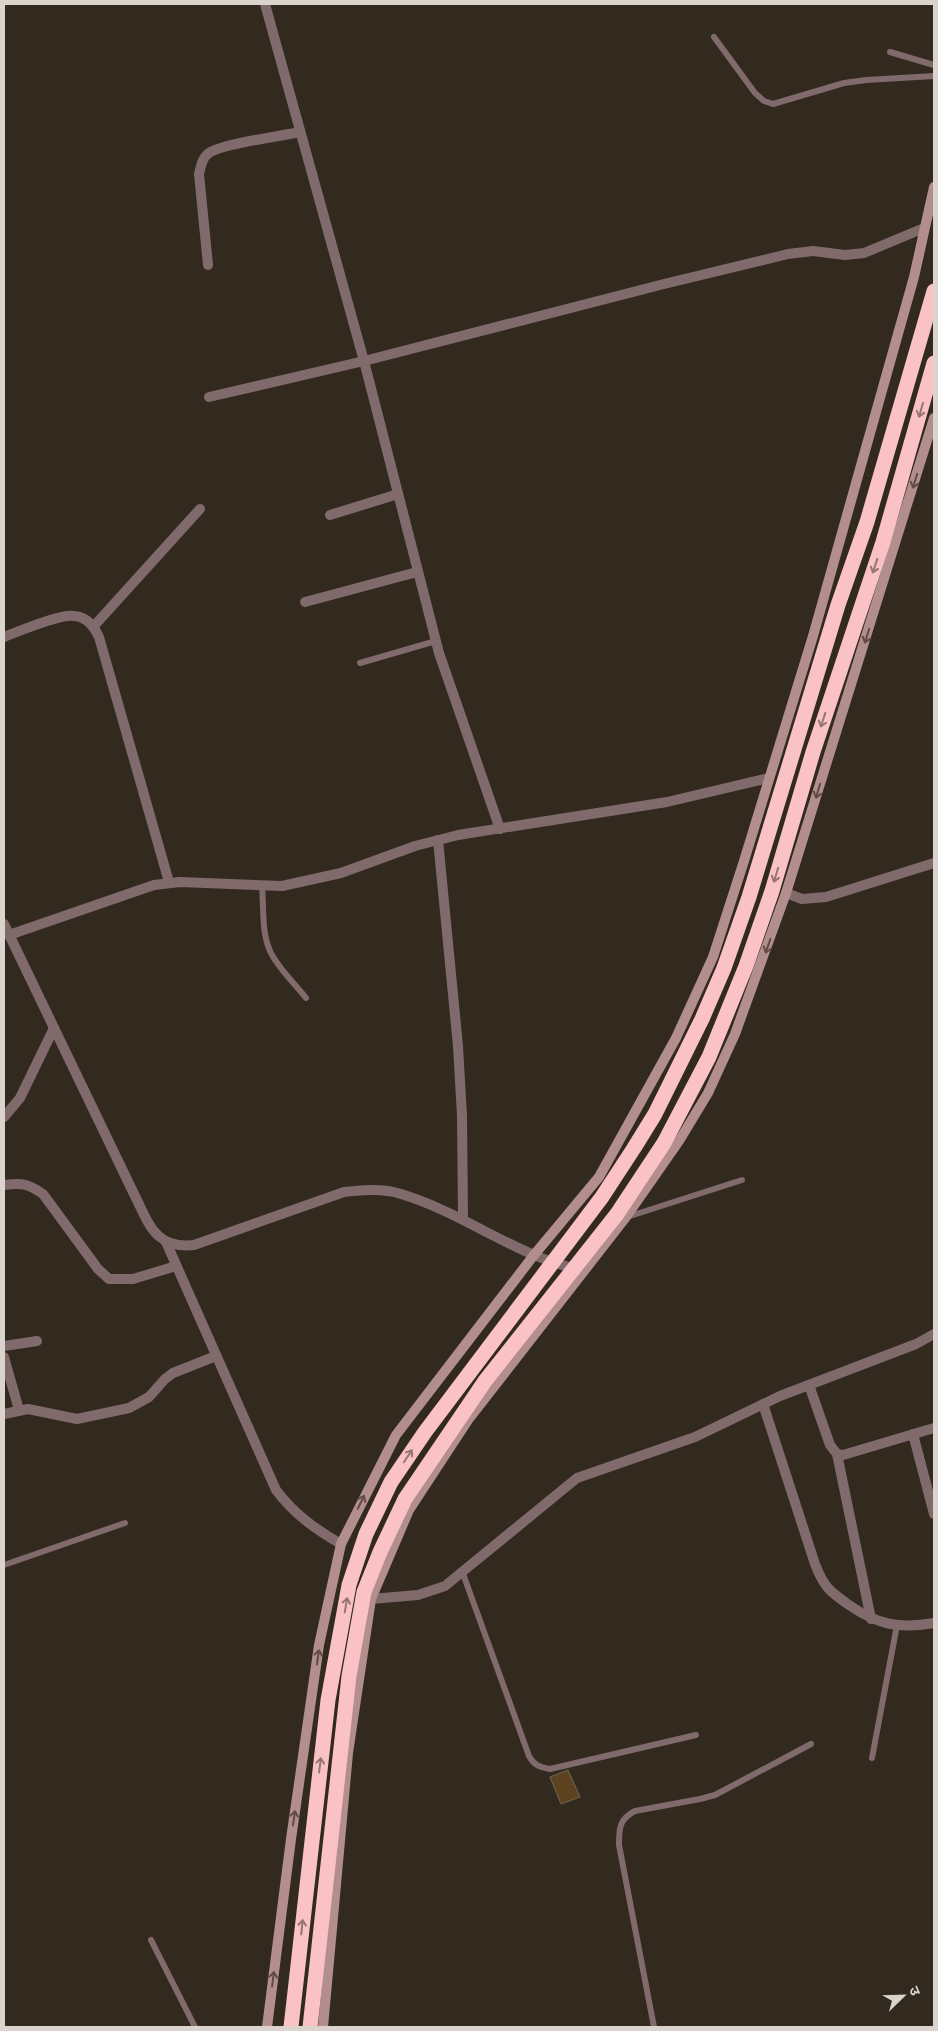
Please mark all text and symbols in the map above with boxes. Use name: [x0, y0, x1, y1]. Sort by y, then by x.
one-way arrow: [915, 401, 925, 417]
one-way arrow: [909, 473, 919, 489]
one-way arrow: [869, 557, 879, 573]
one-way arrow: [861, 628, 871, 644]
one-way arrow: [818, 711, 828, 727]
one-way arrow: [813, 783, 822, 799]
one-way arrow: [771, 867, 781, 883]
one-way arrow: [763, 938, 772, 953]
one-way arrow: [403, 1449, 413, 1463]
one-way arrow: [357, 1494, 367, 1509]
one-way arrow: [341, 1597, 351, 1613]
one-way arrow: [313, 1649, 323, 1665]
one-way arrow: [315, 1757, 325, 1773]
one-way arrow: [289, 1810, 299, 1826]
one-way arrow: [297, 1919, 307, 1935]
one-way arrow: [268, 1971, 278, 1987]
north arrow: [878, 1971, 928, 2021]
text: उ: [905, 1984, 924, 1999]

